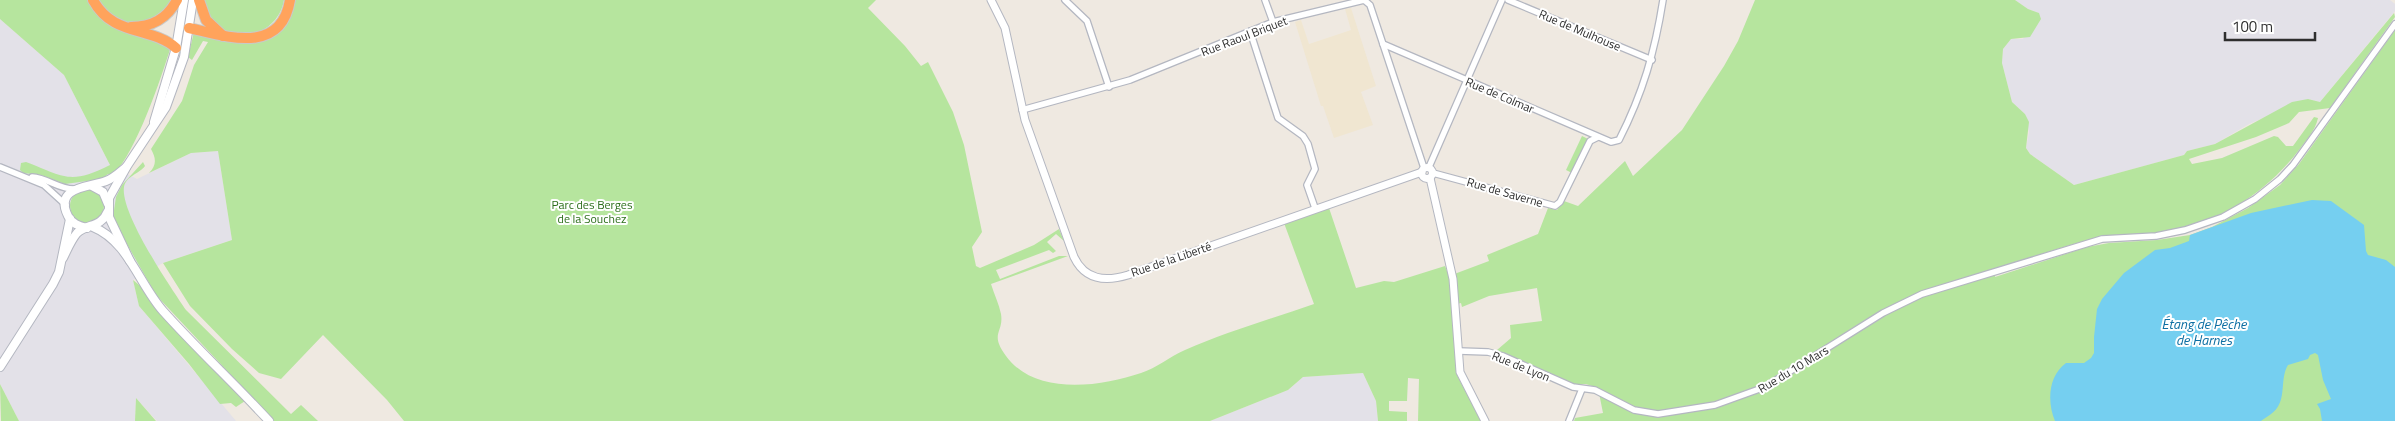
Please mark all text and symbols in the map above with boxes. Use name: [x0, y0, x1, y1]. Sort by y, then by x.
street label: Rue de Mulhouse: [1536, 4, 1624, 56]
scale bar: [2225, 10, 2315, 42]
street label: Rue Raoul Briquet: [1198, 11, 1291, 61]
text: 100 m: [2232, 15, 2273, 38]
street label: Rue de Colmar: [1463, 72, 1537, 118]
street label: Rue de Saverne: [1465, 172, 1545, 212]
park label: Parc des Berges de la Souchez: [552, 195, 633, 228]
street label: Rue de la Liberté: [1128, 236, 1214, 282]
water label: Étang de Pêche de Harnes: [2162, 313, 2248, 350]
street label: Rue du 10 Mars: [1754, 340, 1832, 398]
street label: Rue de Lyon: [1489, 346, 1553, 386]

